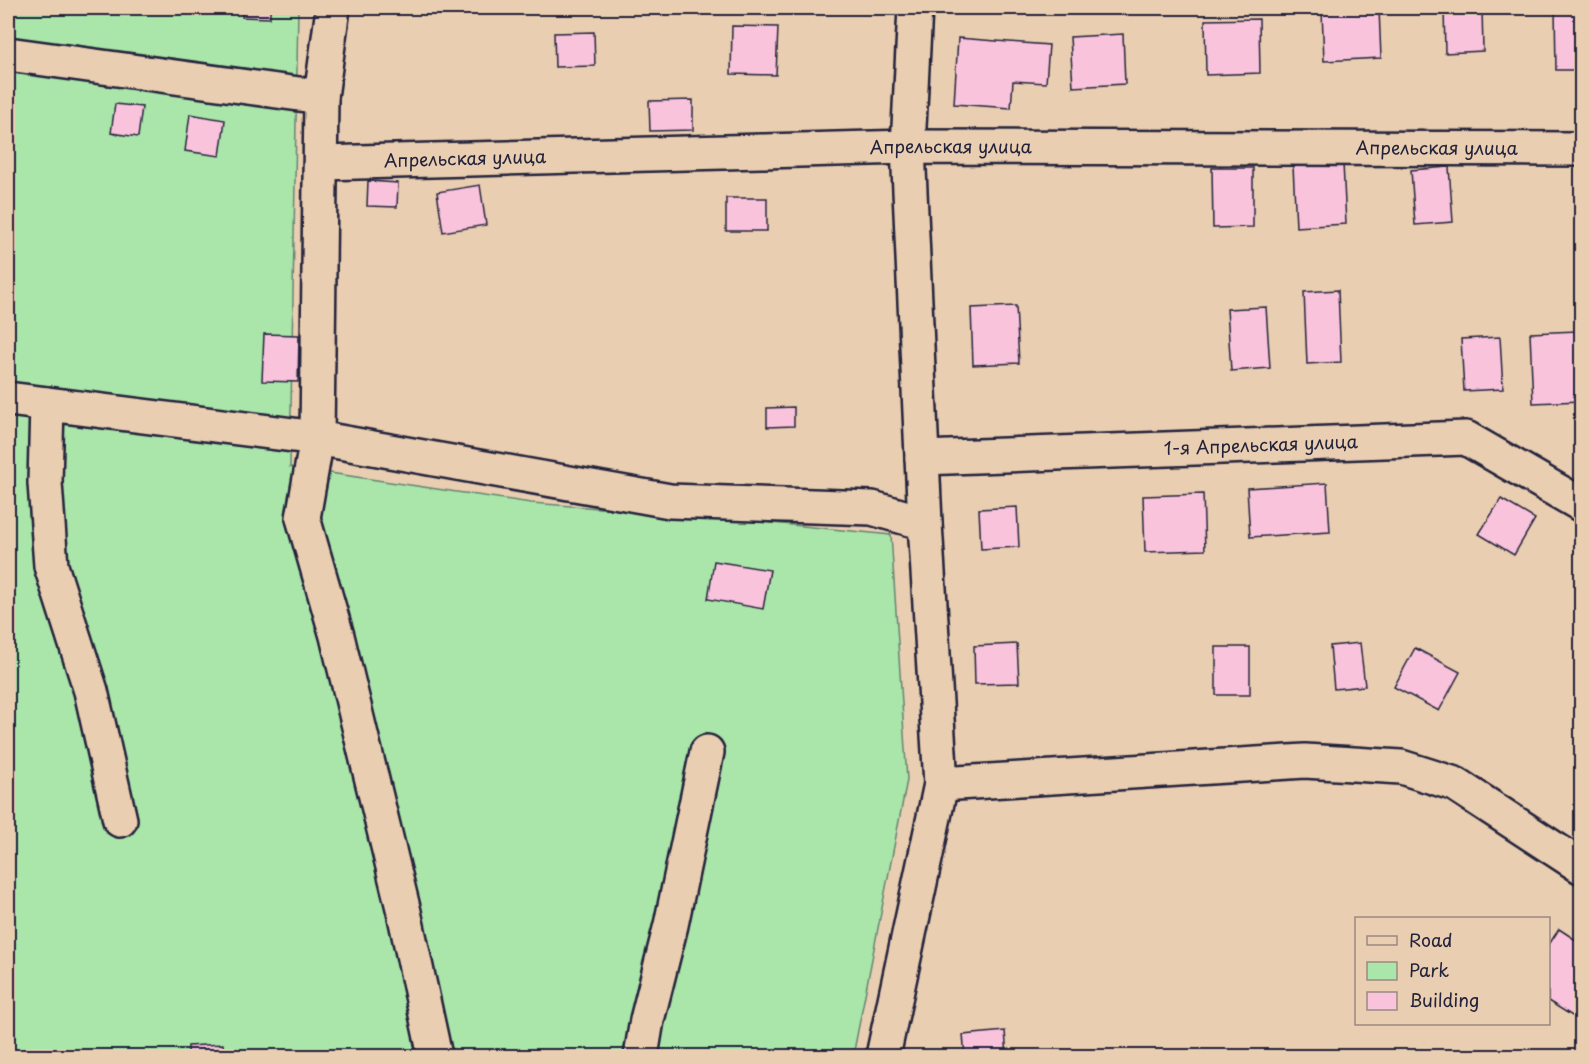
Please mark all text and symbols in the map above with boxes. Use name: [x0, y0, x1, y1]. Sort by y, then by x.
street label: Апрельская улица: [869, 132, 1033, 160]
street label: Апрельская улица: [1356, 133, 1519, 161]
street label: Апрельская улица: [383, 142, 547, 173]
street label: 1-я Апрельская улица: [1163, 427, 1359, 461]
legend: [1355, 917, 1550, 1025]
text: Road: [1409, 926, 1453, 953]
text: Park: [1409, 956, 1449, 983]
text: Building: [1409, 986, 1479, 1013]

